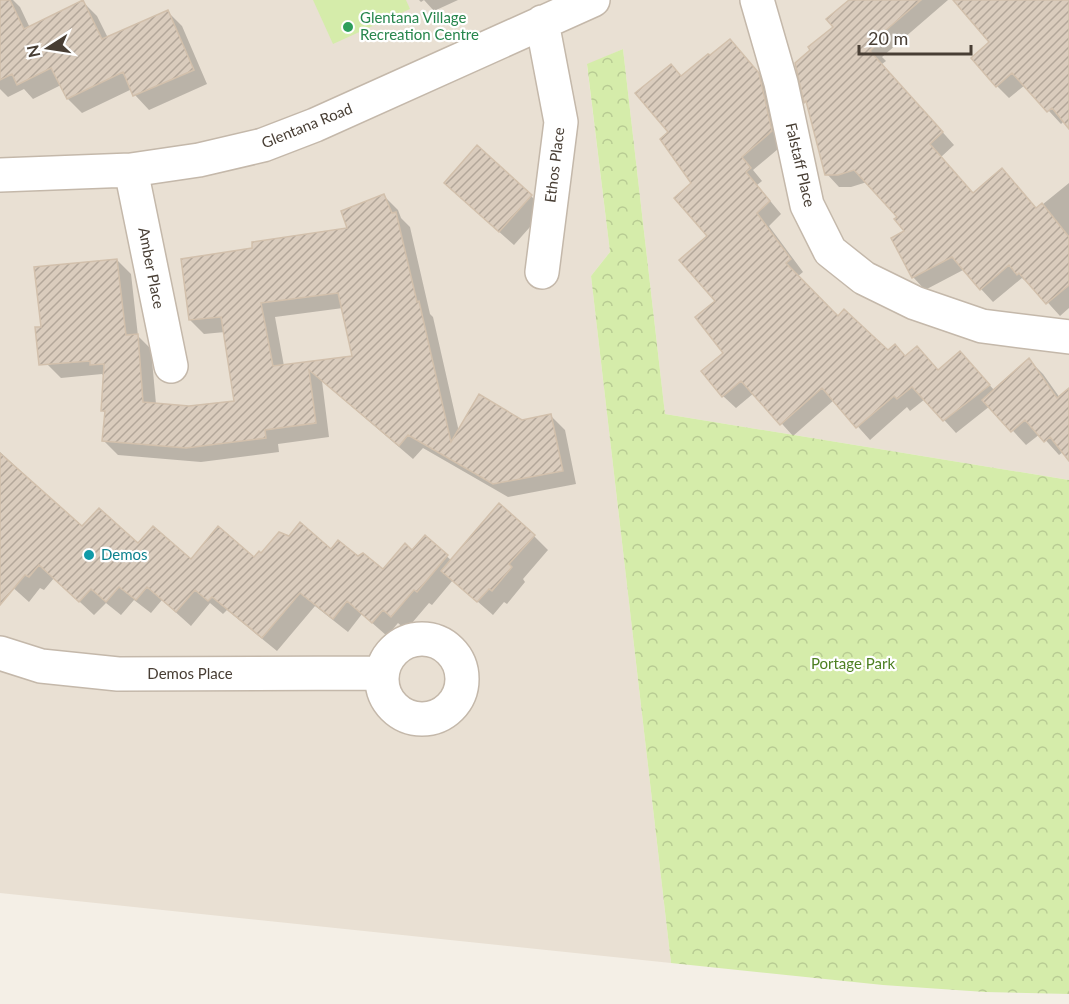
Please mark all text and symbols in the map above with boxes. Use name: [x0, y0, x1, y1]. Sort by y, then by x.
place label: Glentana Village Recreation Centre: [360, 8, 479, 43]
north arrow: [18, 18, 78, 78]
scale bar: [859, 18, 972, 56]
marker: Glentana Village Recreation Centre: [341, 20, 355, 34]
text: 20 m: [868, 27, 908, 49]
text: N: [22, 43, 43, 59]
street label: Glentana Road: [259, 99, 355, 151]
street label: Falstaff Place: [783, 121, 819, 209]
street label: Ethos Place: [540, 126, 568, 204]
street label: Amber Place: [135, 226, 169, 310]
place label: Demos: [101, 545, 148, 563]
marker: Demos: [82, 548, 96, 562]
park label: Portage Park: [811, 654, 895, 672]
street label: Demos Place: [147, 664, 233, 682]

